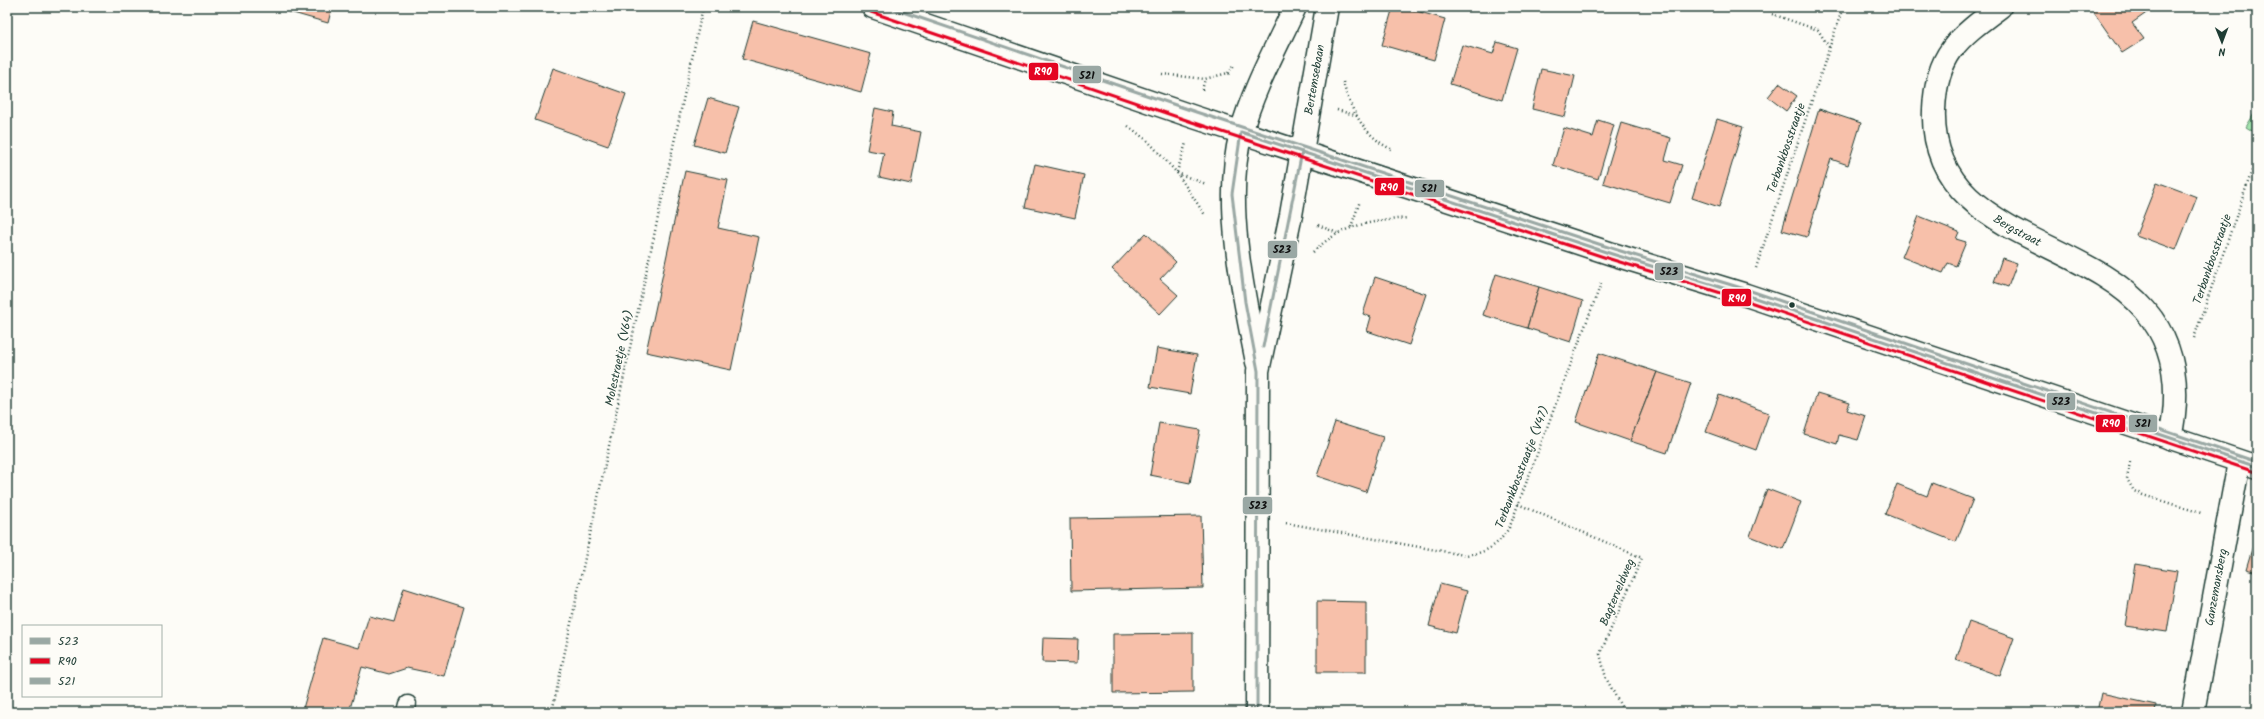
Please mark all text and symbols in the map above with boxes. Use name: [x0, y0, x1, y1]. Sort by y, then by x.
north arrow: [2202, 22, 2242, 62]
text: N: [2218, 42, 2226, 60]
street label: Bertemsebaan: [1300, 43, 1330, 116]
line badge: R90: [1028, 62, 1059, 81]
text: R90: [1034, 63, 1052, 81]
line badge: 521: [1072, 65, 1102, 84]
text: 521: [1078, 67, 1095, 85]
street label: Terbankbosstraatje: [1762, 100, 1811, 196]
line badge: R90: [1374, 177, 1405, 196]
text: R90: [1380, 179, 1398, 197]
line badge: 521: [1414, 179, 1445, 198]
text: 521: [1420, 180, 1437, 198]
street label: Bergstraat: [1989, 210, 2045, 252]
street label: Terbankbosstraatje: [2188, 211, 2237, 307]
line badge: 523: [1267, 240, 1298, 259]
text: 523: [1272, 241, 1291, 259]
line badge: 523: [1654, 262, 1684, 281]
text: 523: [1659, 263, 1678, 281]
line badge: R90: [1721, 288, 1752, 307]
text: R90: [1728, 290, 1746, 308]
unlabelled marker: [1787, 300, 1797, 310]
street label: Molestraetje (V64): [600, 308, 639, 408]
line badge: 523: [2046, 392, 2076, 411]
text: 523: [2051, 393, 2070, 411]
street label: Terbankbosstraatje (V47): [1490, 403, 1555, 531]
line badge: R90: [2095, 414, 2126, 433]
line badge: 521: [2128, 414, 2158, 433]
text: R90: [2102, 415, 2120, 433]
text: 521: [2134, 415, 2151, 433]
line badge: 523: [1242, 496, 1273, 515]
text: 523: [1248, 497, 1267, 515]
street label: Ganzemansberg: [2200, 547, 2233, 627]
street label: Bagterveldweg: [1595, 555, 1640, 629]
legend: [22, 625, 162, 697]
text: 523: [58, 632, 78, 651]
text: R90: [58, 652, 77, 671]
text: 521: [58, 672, 75, 691]

